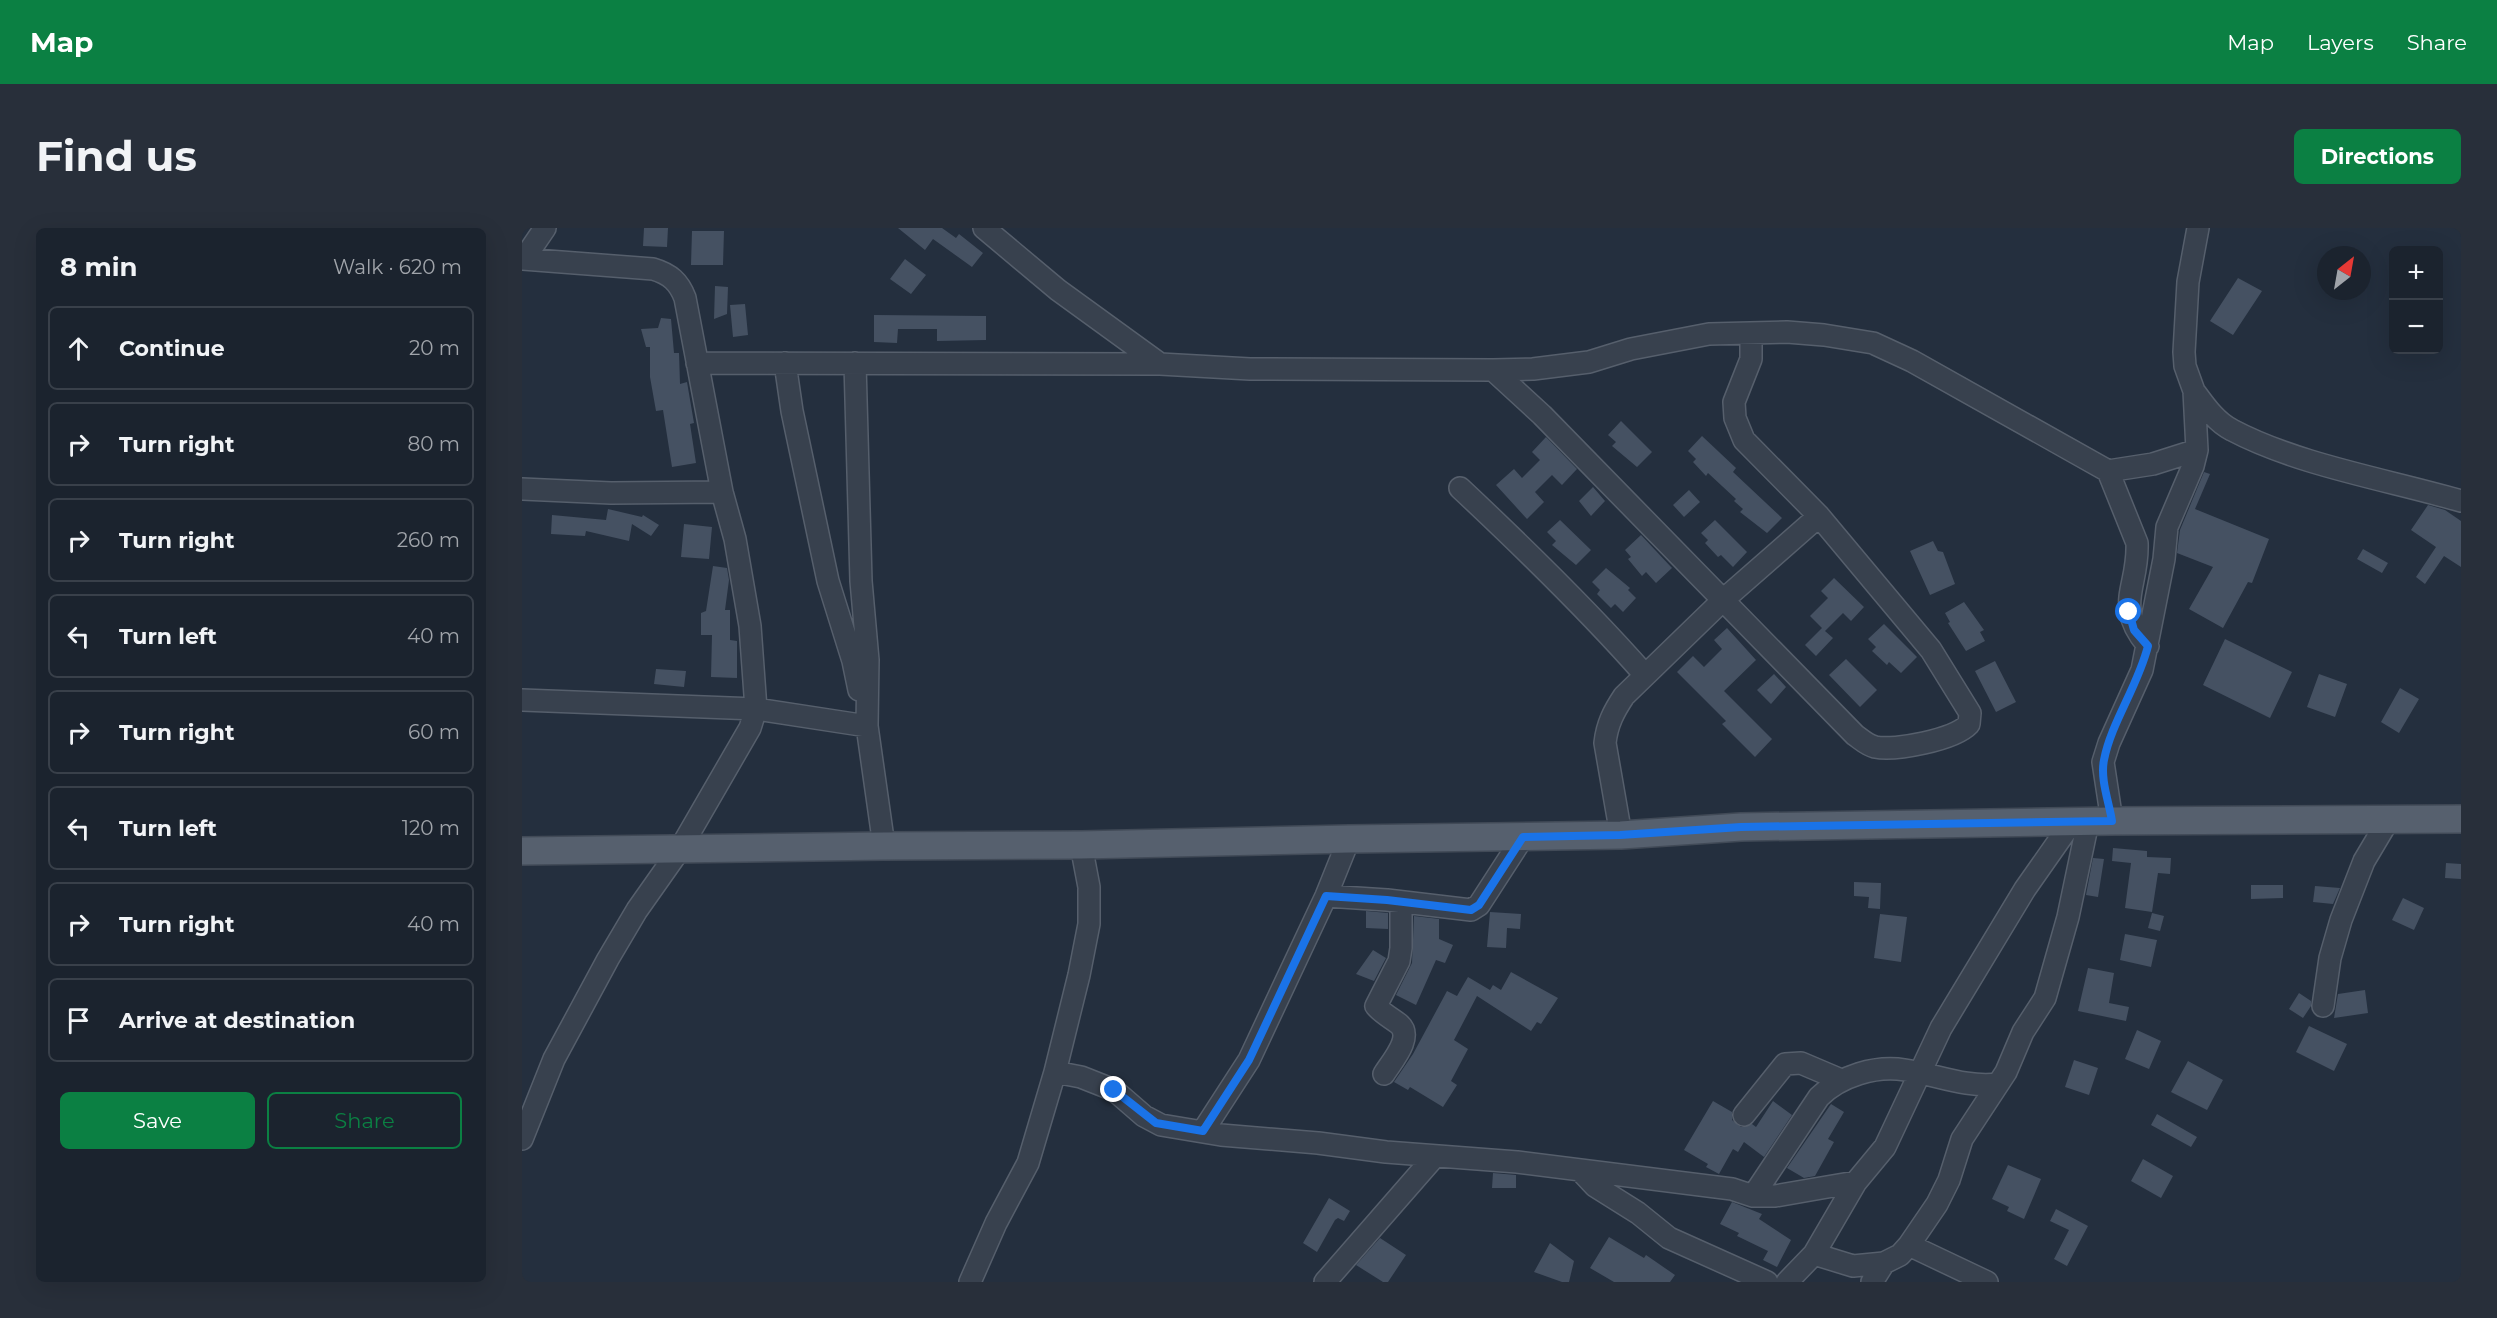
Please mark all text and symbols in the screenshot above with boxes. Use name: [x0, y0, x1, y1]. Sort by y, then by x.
text: Map: [30, 25, 93, 59]
text: Map: [2227, 30, 2274, 55]
text: Layers: [2307, 30, 2374, 55]
text: Share: [2407, 30, 2467, 55]
button: Directions: [2294, 129, 2461, 184]
text: Find us: [36, 130, 197, 182]
north arrow: [2317, 246, 2371, 300]
map controls: [2389, 246, 2443, 354]
button: +: [2389, 246, 2443, 300]
text: 8 min: [60, 251, 138, 283]
text: Walk · 620 m: [333, 255, 462, 279]
button: −: [2389, 300, 2443, 354]
icon: ahead: [62, 332, 95, 365]
text: Continue: [119, 335, 225, 362]
text: 20 m: [409, 336, 460, 360]
icon: right: [62, 428, 95, 461]
text: Turn right: [119, 431, 234, 458]
text: 80 m: [408, 432, 460, 456]
icon: right: [62, 524, 95, 557]
text: Turn right: [119, 527, 234, 554]
text: 260 m: [397, 528, 460, 552]
route start: [2115, 598, 2141, 624]
icon: left: [62, 620, 95, 653]
text: Turn left: [119, 623, 217, 650]
text: 40 m: [407, 624, 460, 648]
icon: right: [62, 716, 95, 749]
text: Turn right: [119, 719, 234, 746]
text: 60 m: [408, 720, 460, 744]
icon: left: [62, 812, 95, 845]
text: Turn left: [119, 815, 217, 842]
text: 120 m: [402, 816, 460, 840]
icon: right: [62, 908, 95, 941]
text: Turn right: [119, 911, 234, 938]
text: 40 m: [407, 912, 460, 936]
icon: arrive: [62, 1004, 95, 1037]
text: Arrive at destination: [119, 1007, 355, 1034]
route end: [1100, 1076, 1126, 1102]
button: Save: [60, 1092, 255, 1149]
button: Share: [267, 1092, 462, 1149]

